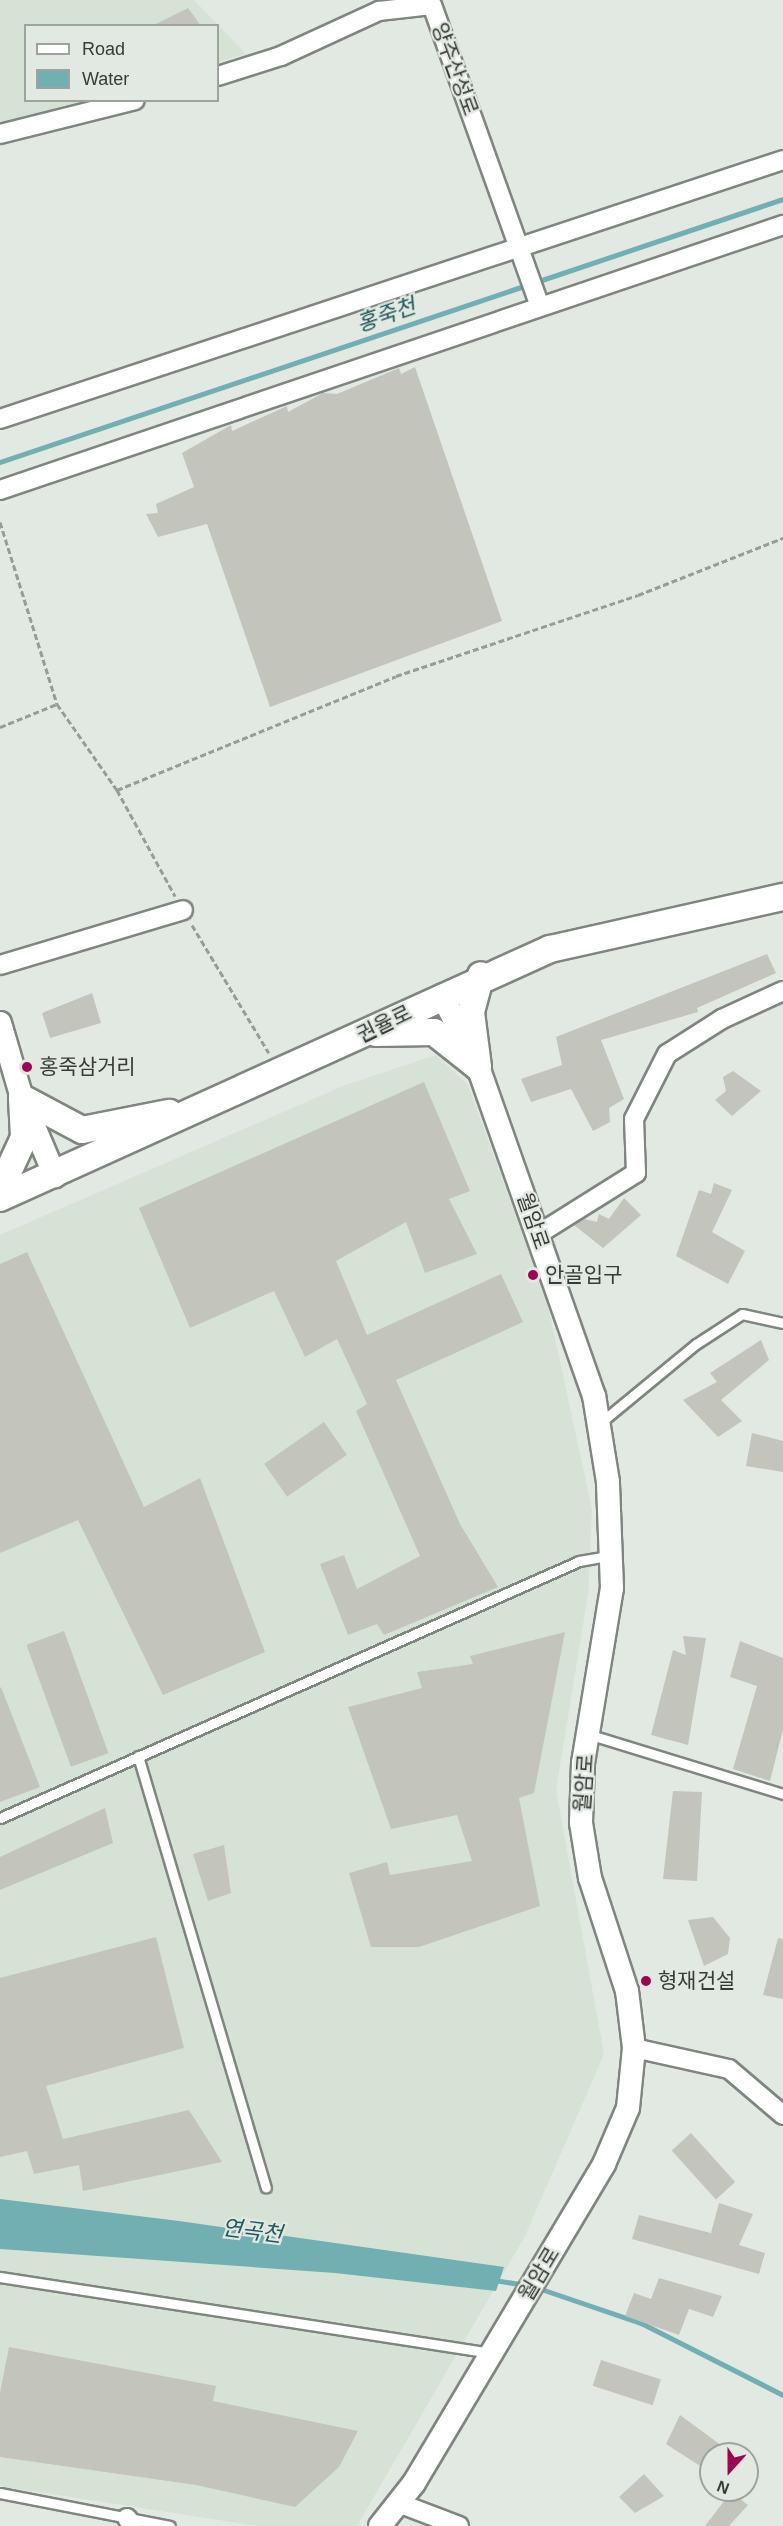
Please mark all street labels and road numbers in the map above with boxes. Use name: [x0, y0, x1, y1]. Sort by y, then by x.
street label: 양주산성로: [427, 19, 483, 119]
street label: 권율로: [352, 1000, 416, 1048]
street label: 월암로: [512, 1189, 554, 1253]
street label: 월암로: [569, 1753, 599, 1813]
street label: 월암로: [513, 2243, 565, 2305]

